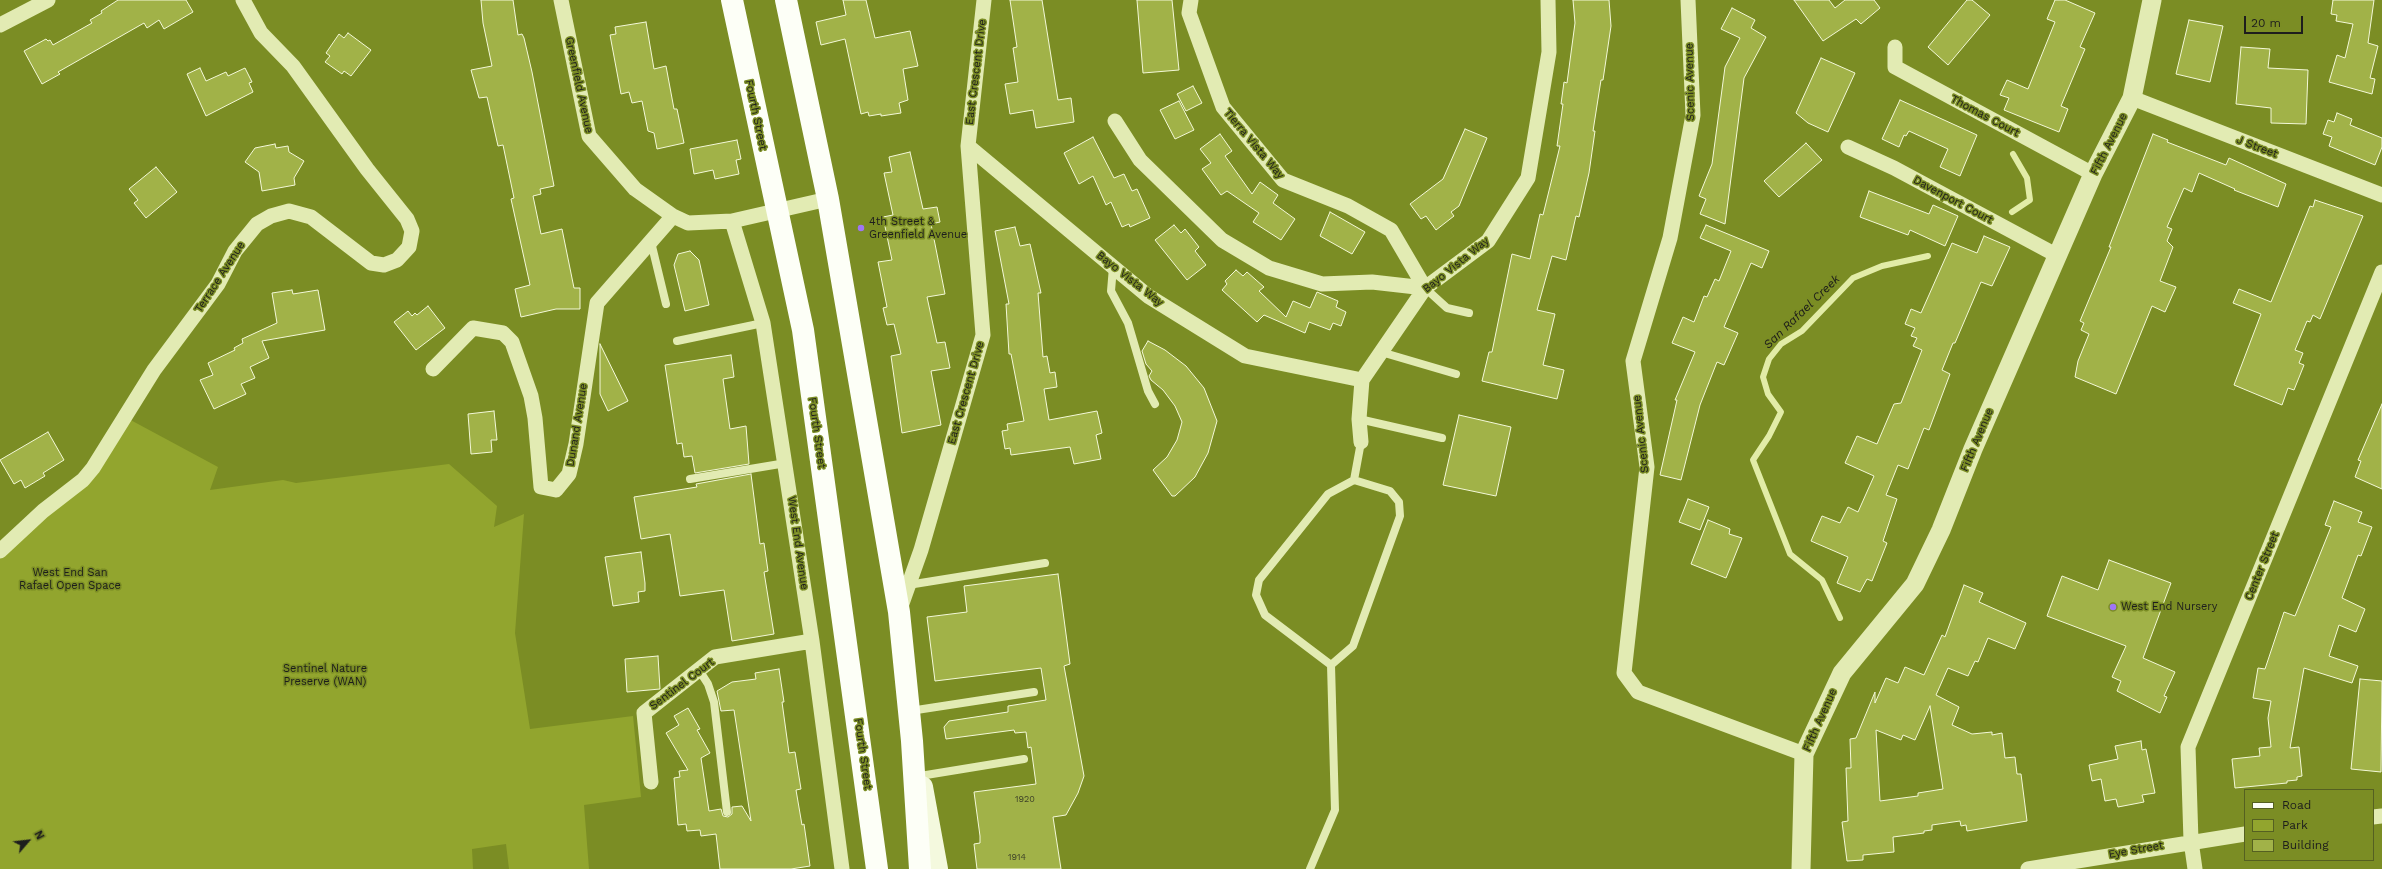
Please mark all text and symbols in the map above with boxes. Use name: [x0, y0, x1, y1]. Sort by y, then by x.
scale bar: [2246, 8, 2305, 34]
text: 20 m: [2251, 16, 2281, 30]
street label: East Crescent Drive: [963, 18, 989, 126]
street label: Greenfield Avenue: [562, 36, 596, 134]
street label: Scenic Avenue: [1683, 43, 1697, 121]
street label: Fourth Street: [742, 78, 770, 152]
street label: Thomas Court: [1948, 92, 2022, 140]
street label: Tierra Vista Way: [1221, 107, 1287, 181]
street label: Fifth Avenue: [2088, 111, 2130, 177]
street label: J Street: [2235, 133, 2279, 161]
street label: Davenport Court: [1911, 173, 1995, 227]
place label: 4th Street & Greenfield Avenue: [869, 215, 967, 241]
marker: 4th Street & Greenfield Avenue: [856, 223, 866, 233]
street label: Bayo Vista Way: [1420, 234, 1492, 296]
street label: Terrace Avenue: [192, 239, 248, 315]
street label: Bayo Vista Way: [1094, 249, 1166, 309]
water label: San Rafael Creek: [1761, 272, 1843, 352]
street label: East Crescent Drive: [945, 340, 987, 446]
street label: Dunand Avenue: [564, 382, 590, 468]
street label: Scenic Avenue: [1630, 394, 1652, 474]
street label: Fourth Street: [805, 396, 829, 470]
street label: Fifth Avenue: [1958, 406, 1996, 474]
street label: West End Avenue: [785, 495, 811, 591]
street label: Center Street: [2242, 530, 2282, 602]
park label: West End San Rafael Open Space: [19, 566, 121, 592]
place label: West End Nursery: [2121, 600, 2218, 614]
marker: West End Nursery: [2108, 602, 2118, 612]
street label: Sentinel Court: [647, 655, 717, 713]
park label: Sentinel Nature Preserve (WAN): [283, 662, 367, 688]
street label: Fifth Avenue: [1800, 686, 1840, 754]
street label: Fourth Street: [851, 717, 875, 791]
legend: [2244, 789, 2374, 861]
house number: 1920: [1015, 794, 1035, 804]
text: Road: [2282, 798, 2311, 812]
text: Park: [2282, 818, 2308, 832]
north arrow: [8, 821, 48, 861]
text: N: [31, 828, 47, 842]
text: Building: [2282, 838, 2329, 852]
street label: Eye Street: [2108, 839, 2164, 861]
house number: 1914: [1008, 852, 1026, 862]

